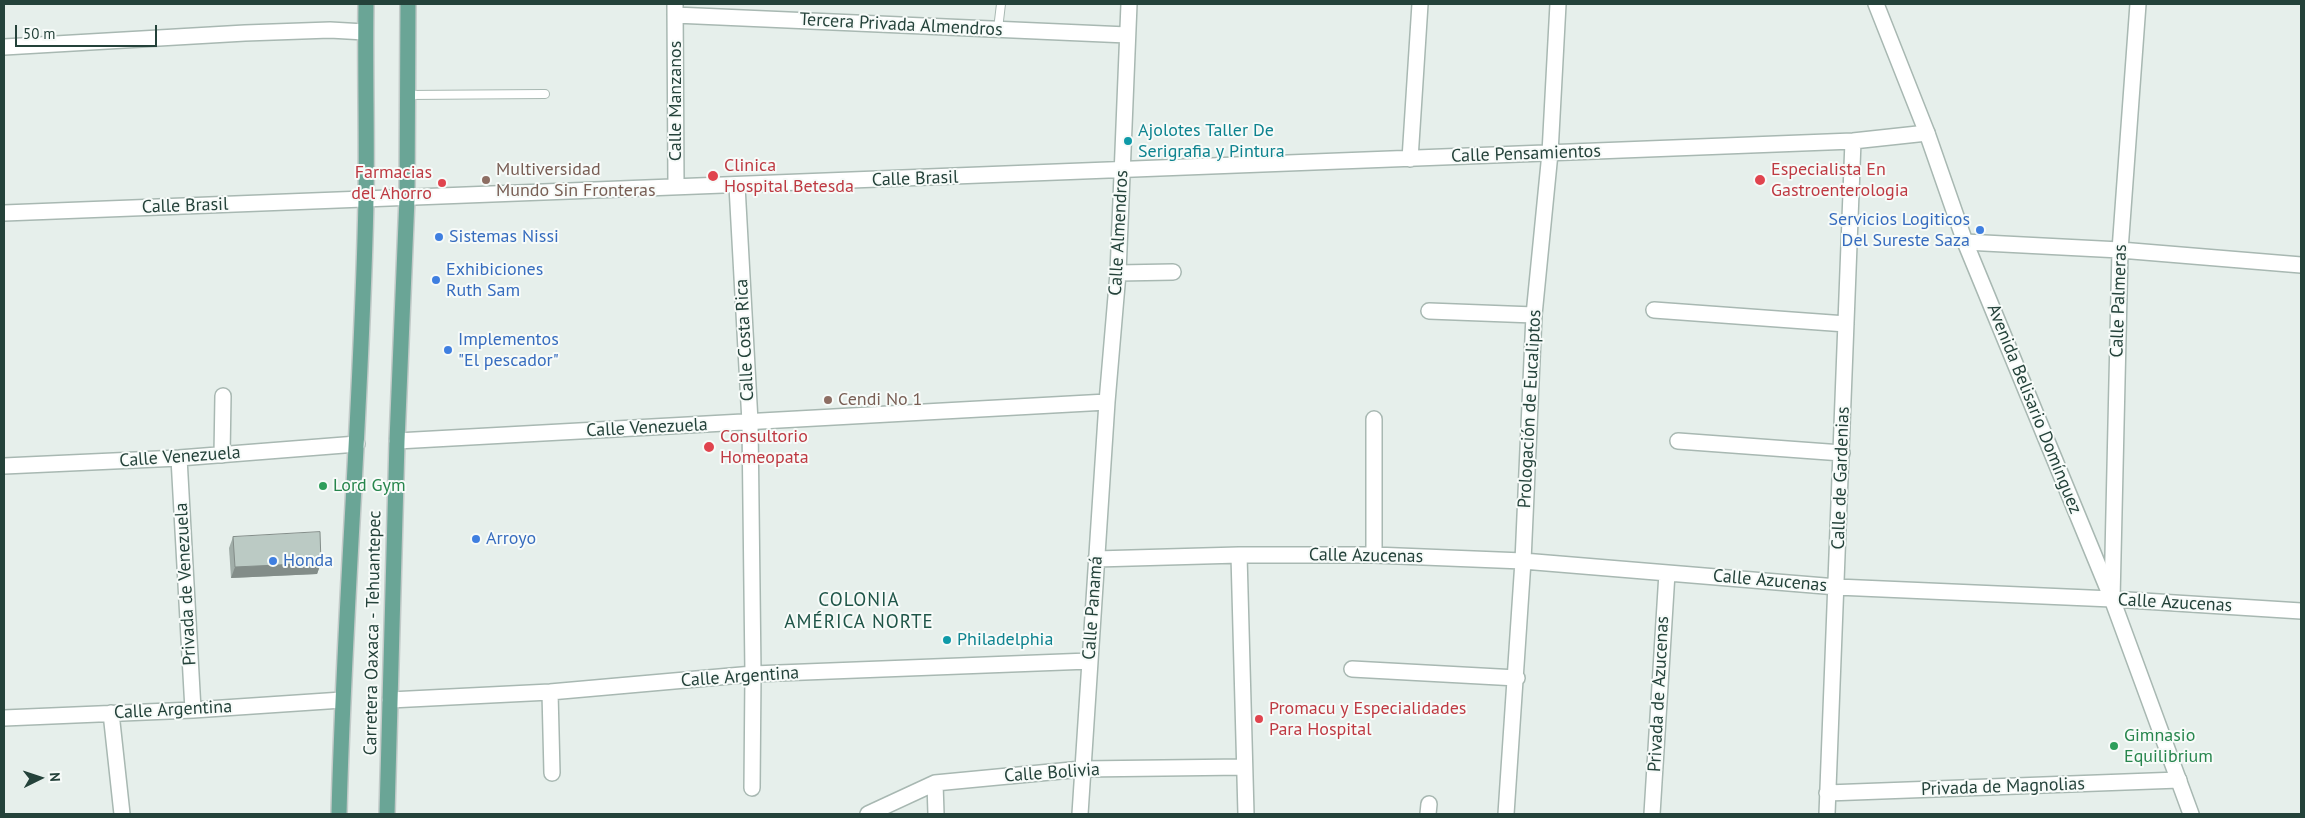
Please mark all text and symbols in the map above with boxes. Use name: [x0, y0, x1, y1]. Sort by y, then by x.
street label: Tercera Privada Almendros: [799, 9, 1003, 41]
scale bar: [18, 15, 160, 47]
text: 50 m: [23, 24, 56, 43]
street label: Calle Manzanos: [665, 41, 687, 161]
place label: Ajolotes Taller De Serigrafia y Pintura: [1138, 120, 1285, 162]
marker: Ajolotes Taller De Serigrafia y Pintura: [1122, 135, 1134, 147]
street label: Calle Pensamientos: [1451, 141, 1601, 167]
place label: Clinica Hospital Betesda: [724, 155, 854, 198]
place label: Multiversidad Mundo Sin Fronteras: [496, 159, 656, 202]
place label: Especialista En Gastroenterologia: [1771, 159, 1909, 202]
place label: Farmacias del Ahorro: [351, 162, 432, 204]
street label: Calle Brasil: [871, 167, 959, 191]
marker: Clinica Hospital Betesda: [706, 169, 720, 183]
street label: Calle Almendros: [1105, 170, 1133, 296]
marker: Especialista En Gastroenterologia: [1753, 173, 1767, 187]
marker: Multiversidad Mundo Sin Fronteras: [480, 174, 492, 186]
marker: Farmacias del Ahorro: [436, 177, 448, 189]
street label: Calle Brasil: [141, 194, 229, 218]
place label: Servicios Logiticos Del Sureste Saza: [1828, 209, 1970, 252]
marker: Servicios Logiticos Del Sureste Saza: [1974, 224, 1986, 236]
place label: Sistemas Nissi: [449, 226, 559, 248]
marker: Sistemas Nissi: [433, 231, 445, 243]
street label: Calle Palmeras: [2106, 244, 2132, 358]
place label: Exhibiciones Ruth Sam: [446, 259, 543, 302]
marker: Exhibiciones Ruth Sam: [430, 274, 442, 286]
street label: Calle Costa Rica: [731, 278, 759, 402]
street label: Avenida Belisario Domínguez: [1982, 301, 2086, 517]
street label: Prologación de Eucaliptos: [1514, 309, 1546, 509]
place label: Implementos "El pescador": [458, 329, 559, 372]
marker: Implementos "El pescador": [442, 344, 454, 356]
place label: Cendi No 1: [838, 389, 922, 411]
marker: Cendi No 1: [822, 394, 834, 406]
street label: Calle de Gardenias: [1828, 406, 1854, 550]
street label: Calle Venezuela: [586, 414, 708, 442]
place label: Consultorio Homeopata: [720, 426, 809, 468]
marker: Consultorio Homeopata: [702, 440, 716, 454]
street label: Calle Venezuela: [119, 442, 241, 472]
place label: Lord Gym: [333, 475, 406, 497]
marker: Lord Gym: [317, 480, 329, 492]
street label: Privada de Venezuela: [171, 502, 201, 666]
street label: Carretera Oaxaca - Tehuantepec: [360, 510, 386, 756]
place label: Arroyo: [486, 528, 536, 550]
marker: Arroyo: [470, 533, 482, 545]
street label: Calle Azucenas: [1309, 544, 1423, 568]
place label: Honda: [283, 550, 333, 572]
marker: Honda: [267, 555, 279, 567]
street label: Calle Panamá: [1079, 555, 1107, 661]
street label: Calle Azucenas: [1712, 565, 1828, 597]
street label: Calle Azucenas: [2117, 589, 2233, 617]
district label: COLONIA AMÉRICA NORTE: [783, 590, 935, 634]
street label: Privada de Azucenas: [1644, 615, 1674, 773]
place label: Philadelphia: [957, 629, 1053, 651]
marker: Philadelphia: [941, 634, 953, 646]
street label: Calle Argentina: [680, 662, 800, 692]
street label: Calle Argentina: [113, 696, 233, 724]
place label: Promacu y Especialidades Para Hospital: [1269, 698, 1466, 741]
marker: Promacu y Especialidades Para Hospital: [1253, 713, 1265, 725]
place label: Gimnasio Equilibrium: [2124, 725, 2213, 768]
marker: Gimnasio Equilibrium: [2108, 740, 2120, 752]
north arrow: [15, 753, 65, 803]
street label: Calle Bolivia: [1003, 759, 1101, 787]
text: N: [46, 772, 64, 782]
street label: Privada de Magnolias: [1921, 773, 2085, 801]

